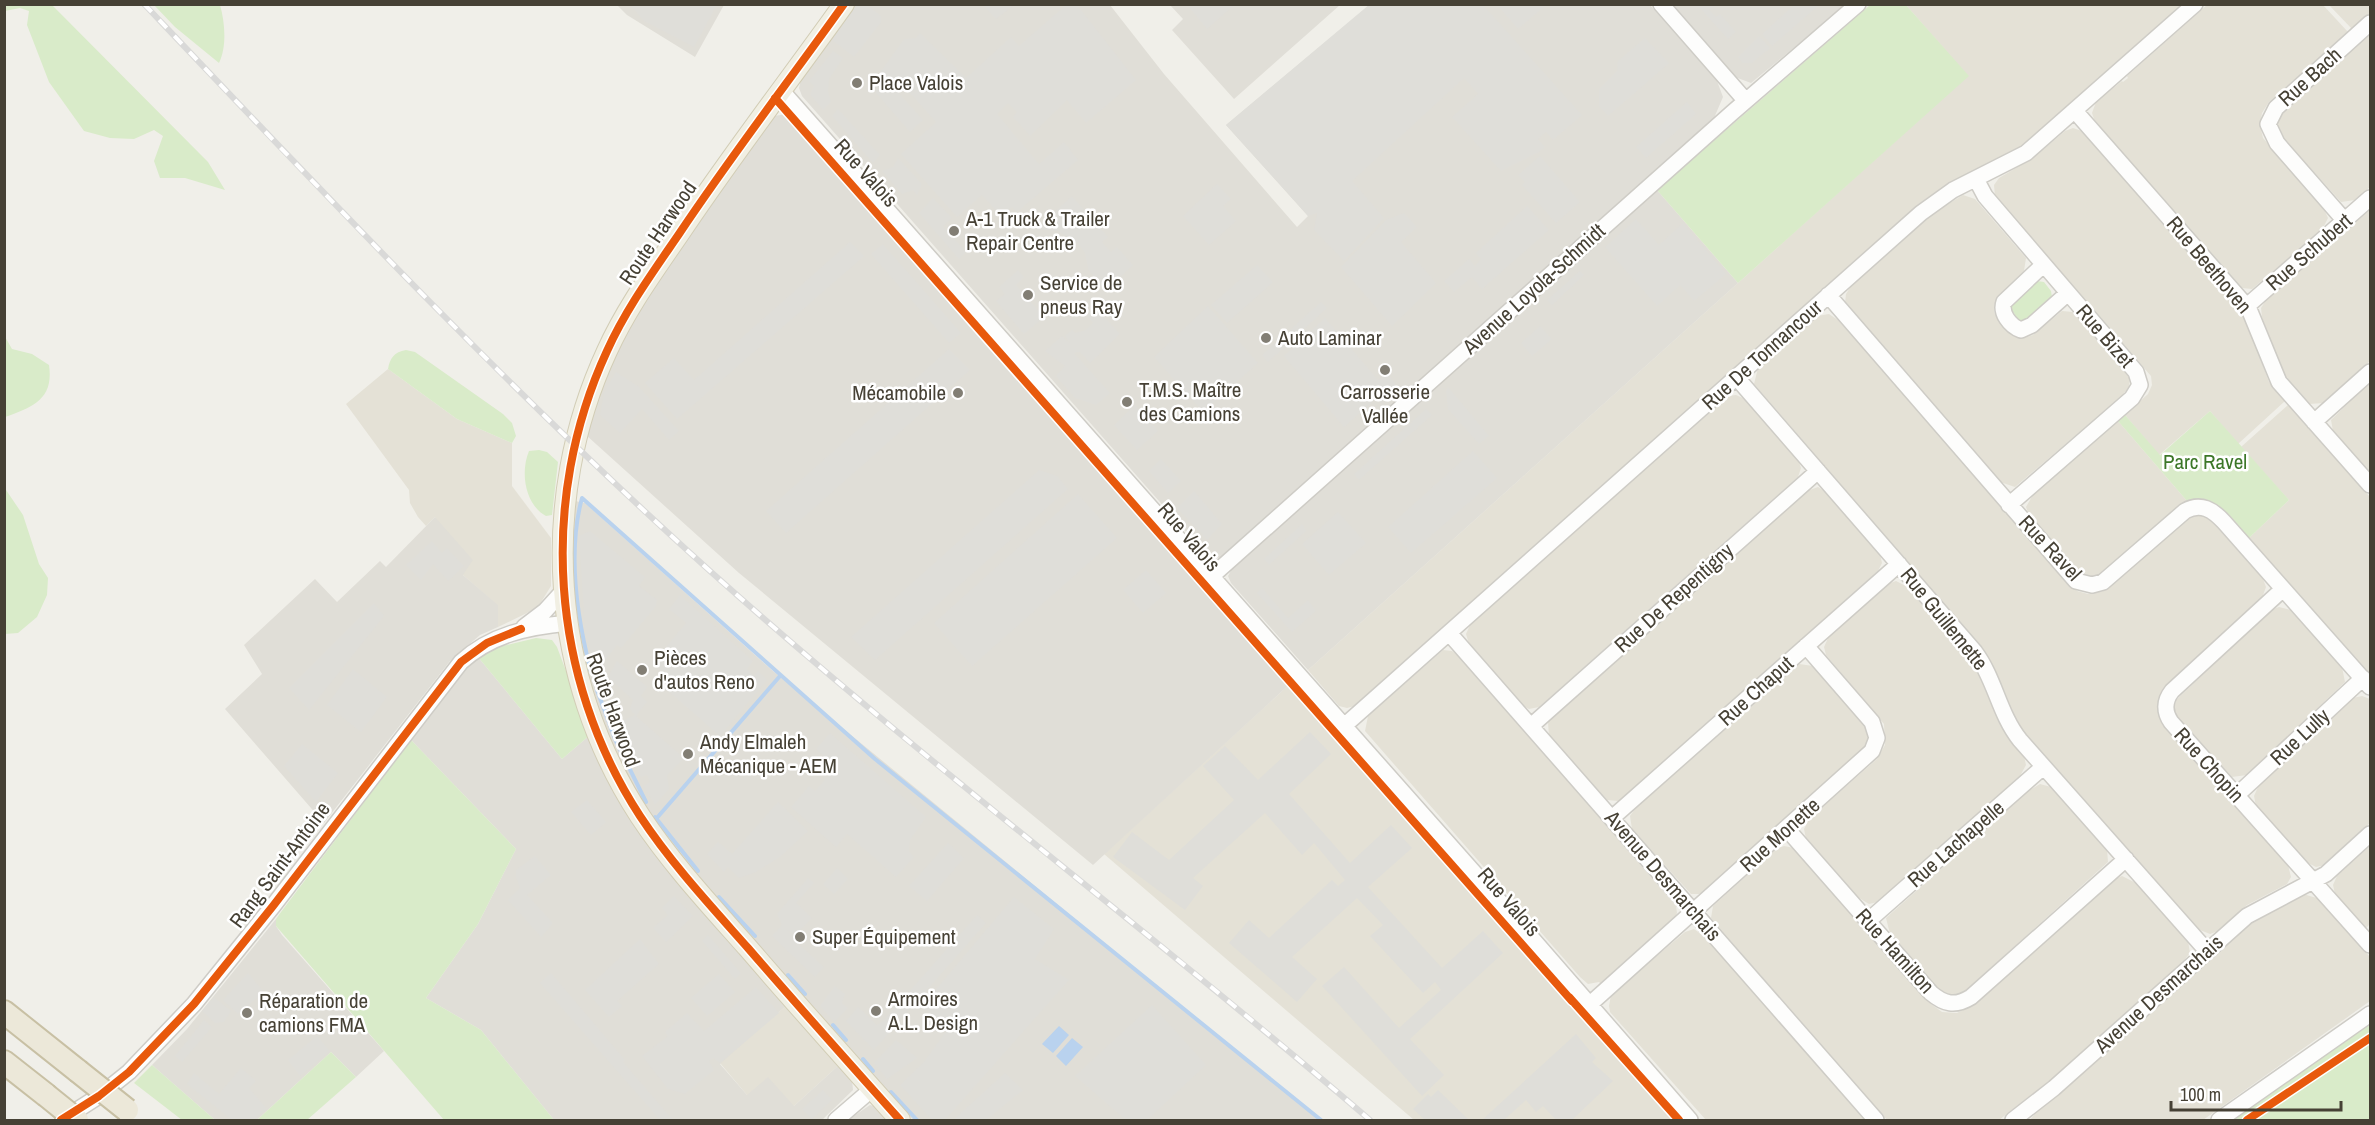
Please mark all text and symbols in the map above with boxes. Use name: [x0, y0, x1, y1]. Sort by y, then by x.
street label: Rue Bach: [2272, 41, 2347, 113]
place label: Place Valois: [869, 68, 963, 97]
marker: Place Valois: [850, 76, 864, 90]
street label: Rue Valois: [828, 132, 905, 213]
street label: Route Harwood: [612, 175, 703, 290]
place label: A-1 Truck & Trailer Repair Centre: [965, 204, 1110, 257]
street label: Rue Schubert: [2259, 206, 2358, 297]
street label: Rue Beethoven: [2160, 210, 2259, 319]
street label: Avenue Loyola-Schmidt: [1455, 217, 1611, 361]
marker: A-1 Truck & Trailer Repair Centre: [947, 224, 961, 238]
place label: Service de pneus Ray: [1040, 268, 1123, 321]
marker: Service de pneus Ray: [1021, 288, 1035, 302]
street label: Rue De Tonnancour: [1695, 293, 1828, 417]
street label: Rue Bizet: [2070, 298, 2141, 374]
place label: Auto Laminar: [1277, 323, 1382, 352]
marker: Auto Laminar: [1259, 331, 1273, 345]
marker: Carrosserie Vallée: [1378, 363, 1392, 377]
place label: T.M.S. Maître des Camions: [1139, 375, 1241, 428]
place label: Carrosserie Vallée: [1340, 377, 1430, 430]
place label: Mécamobile: [852, 378, 946, 407]
marker: Mécamobile: [951, 386, 965, 400]
marker: T.M.S. Maître des Camions: [1120, 395, 1134, 409]
park label: Parc Ravel: [2163, 447, 2247, 476]
street label: Rue Valois: [1151, 496, 1228, 577]
street label: Rue Ravel: [2012, 508, 2088, 587]
street label: Rue De Repentigny: [1608, 536, 1740, 659]
street label: Rue Guillemette: [1894, 561, 1995, 676]
place label: Pièces d'autos Reno: [654, 643, 755, 696]
street label: Route Harwood: [579, 649, 648, 771]
street label: Rue Chaput: [1712, 649, 1800, 732]
marker: Pièces d'autos Reno: [635, 663, 649, 677]
street label: Rue Lully: [2264, 701, 2336, 772]
street label: Rue Chopin: [2168, 721, 2251, 809]
place label: Andy Elmaleh Mécanique - AEM: [699, 727, 837, 780]
marker: Andy Elmaleh Mécanique - AEM: [681, 747, 695, 761]
street label: Rue Monette: [1733, 791, 1826, 878]
street label: Rue Lachapelle: [1901, 793, 2010, 894]
street label: Rang Saint-Antoine: [223, 796, 337, 934]
street label: Avenue Desmarchais: [1598, 803, 1728, 947]
street label: Rue Valois: [1471, 861, 1548, 942]
street label: Rue Hamilton: [1849, 902, 1941, 999]
place label: Super Équipement: [812, 922, 956, 951]
street label: Avenue Desmarchais: [2087, 928, 2229, 1060]
marker: Super Équipement: [793, 930, 807, 944]
place label: Armoires A.L. Design: [887, 984, 978, 1037]
place label: Réparation de camions FMA: [259, 986, 368, 1039]
marker: Armoires A.L. Design: [869, 1004, 883, 1018]
marker: Réparation de camions FMA: [240, 1006, 254, 1020]
scale bar: [2171, 1074, 2340, 1112]
text: 100 m: [2180, 1082, 2221, 1107]

